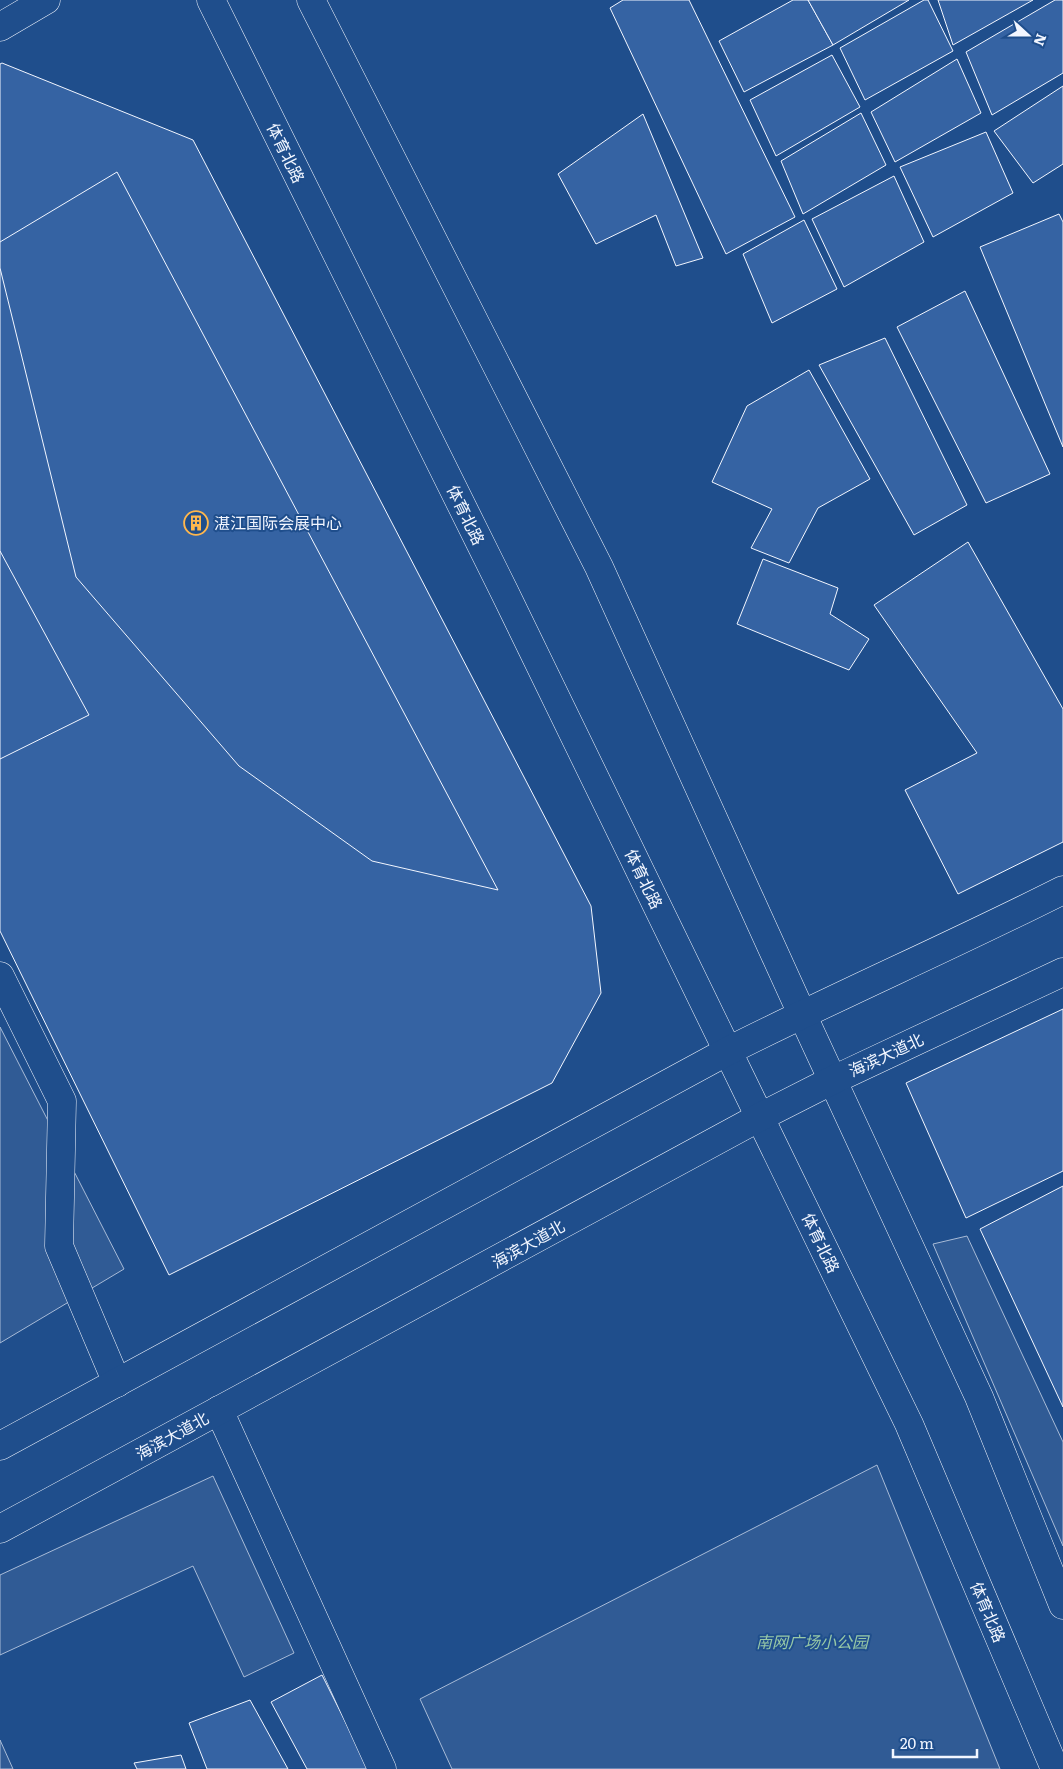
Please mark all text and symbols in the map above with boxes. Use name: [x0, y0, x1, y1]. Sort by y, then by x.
north arrow: [1003, 10, 1053, 60]
text: N: [1030, 31, 1053, 49]
street label: 体育北路: [262, 119, 312, 187]
street label: 体育北路: [442, 481, 492, 549]
building icon: 湛江国际会展中心: [183, 510, 209, 536]
place label: 湛江国际会展中心: [214, 510, 342, 534]
street label: 体育北路: [620, 845, 670, 913]
street label: 海滨大道北: [844, 1026, 927, 1082]
street label: 体育北路: [797, 1209, 847, 1277]
street label: 海滨大道北: [487, 1213, 568, 1273]
street label: 海滨大道北: [131, 1405, 212, 1465]
street label: 体育北路: [965, 1577, 1012, 1646]
park label: 南网广场小公园: [756, 1629, 870, 1653]
scale bar: [893, 1726, 977, 1758]
text: 20 m: [900, 1731, 934, 1754]

